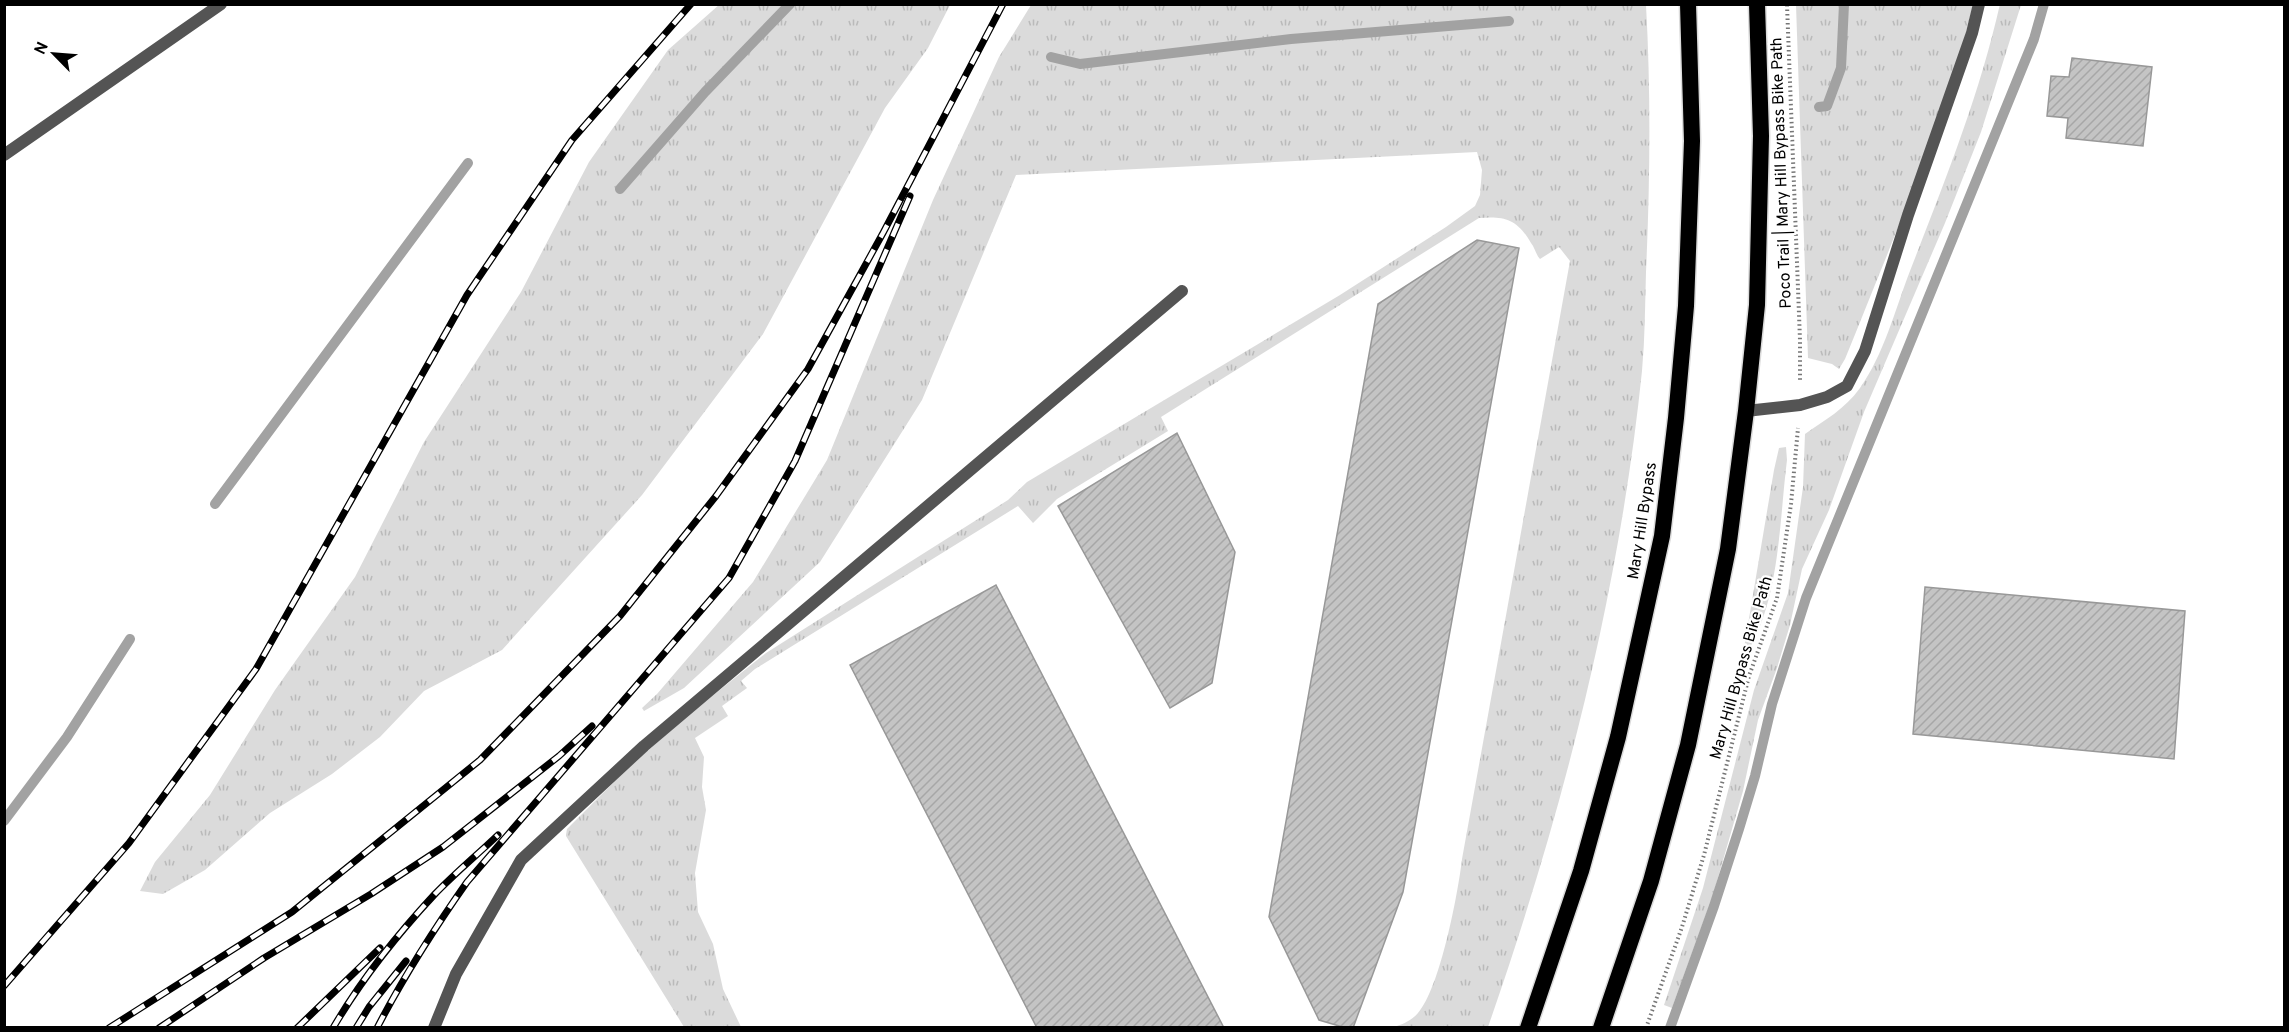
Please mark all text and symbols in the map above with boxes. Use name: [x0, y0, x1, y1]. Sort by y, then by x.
north arrow: [24, 24, 84, 84]
street label: Poco Trail | Mary Hill Bypass Bike Path: [1762, 37, 1797, 309]
text: N: [31, 39, 54, 58]
street label: Mary Hill Bypass: [1624, 461, 1662, 581]
street label: Mary Hill Bypass Bike Path: [1706, 574, 1778, 762]

